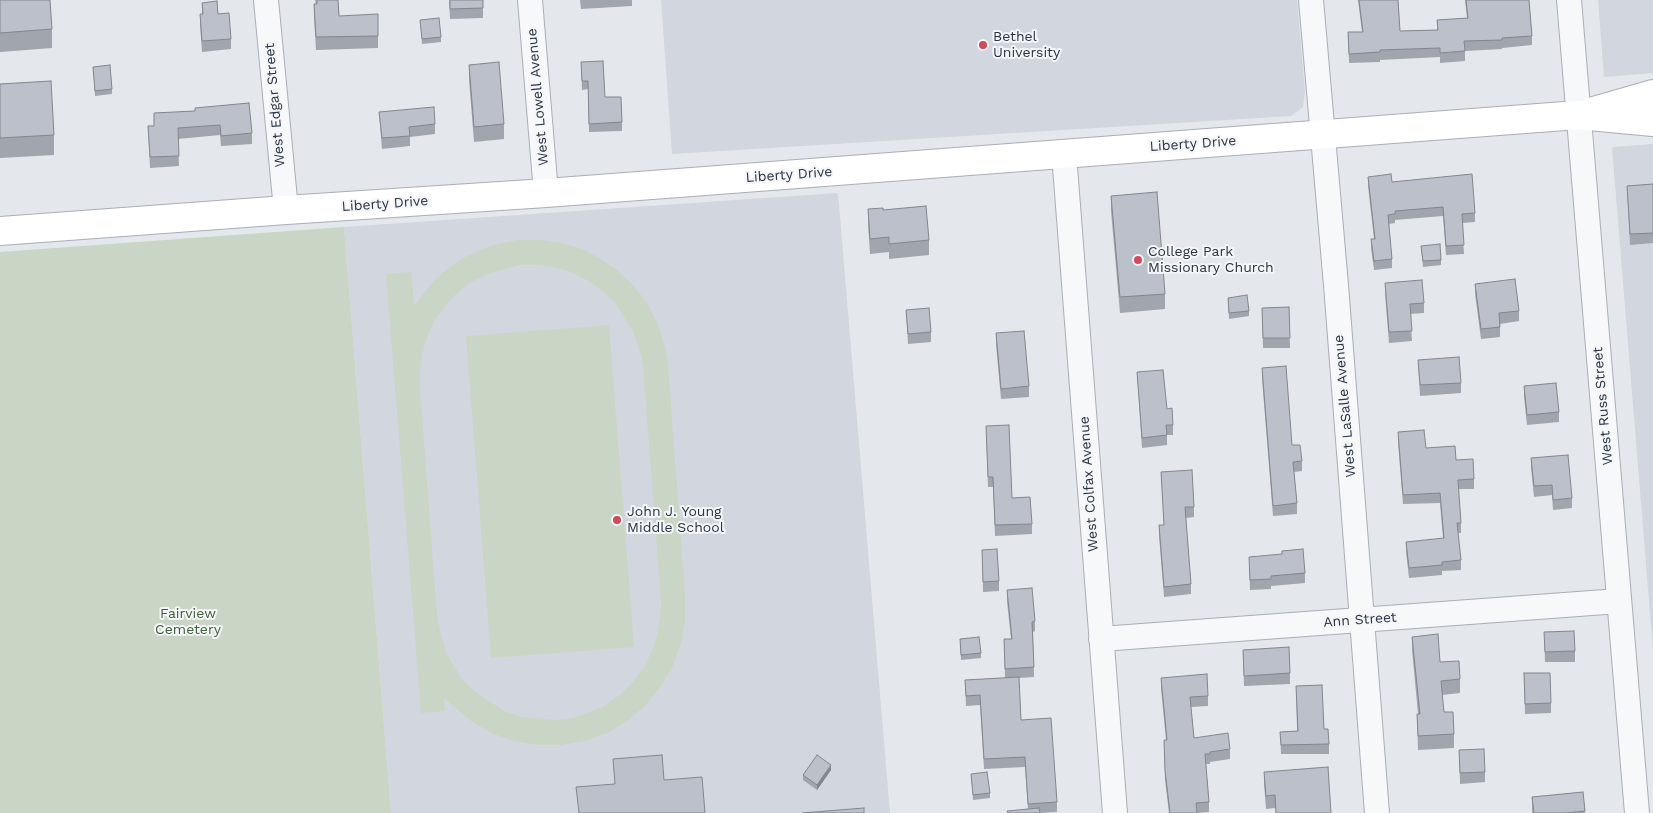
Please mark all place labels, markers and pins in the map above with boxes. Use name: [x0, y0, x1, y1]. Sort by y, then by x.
place label: Bethel University: [993, 29, 1060, 62]
marker: Bethel University: [977, 39, 989, 51]
place label: College Park Missionary Church: [1148, 244, 1274, 276]
marker: College Park Missionary Church: [1132, 254, 1144, 266]
place label: John J. Young Middle School: [627, 504, 724, 536]
marker: John J. Young Middle School: [611, 514, 623, 526]

